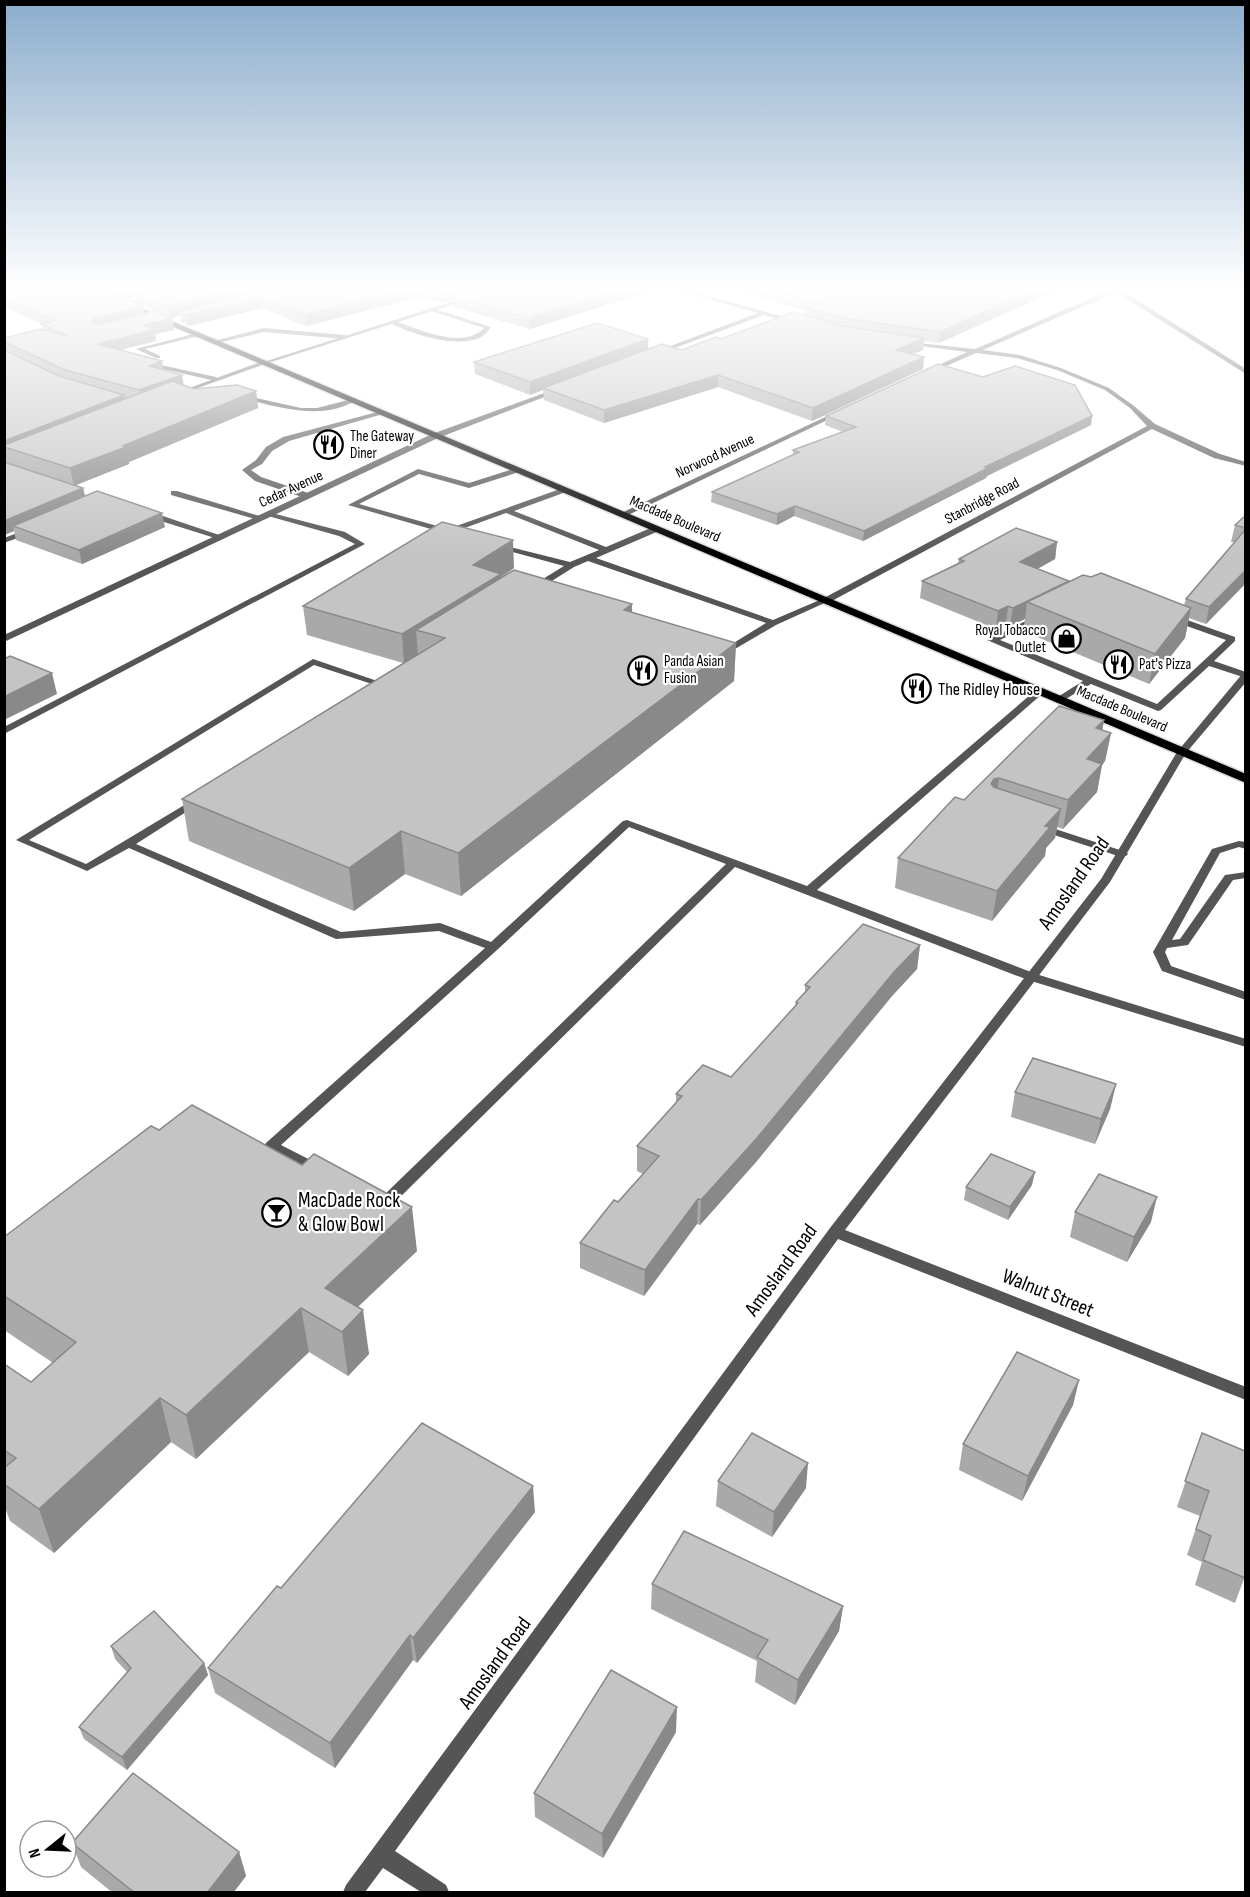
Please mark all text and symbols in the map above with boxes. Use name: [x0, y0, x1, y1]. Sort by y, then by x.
place label: The Gateway Diner: [350, 427, 414, 463]
restaurant icon: The Gateway Diner: [313, 429, 345, 461]
street label: Norwood Avenue: [673, 430, 757, 482]
street label: Cedar Avenue: [256, 466, 326, 512]
street label: Stanbridge Road: [941, 473, 1023, 529]
street label: Macdade Boulevard: [627, 491, 723, 547]
place label: Royal Tobacco Outlet: [975, 621, 1046, 657]
shop icon: Royal Tobacco Outlet: [1051, 623, 1083, 655]
restaurant icon: Pat's Pizza: [1102, 648, 1134, 680]
place label: Panda Asian Fusion: [664, 652, 724, 688]
restaurant icon: Panda Asian Fusion: [627, 654, 659, 686]
place label: Pat's Pizza: [1139, 655, 1192, 674]
restaurant icon: The Ridley House: [901, 673, 933, 705]
place label: The Ridley House: [938, 679, 1040, 700]
street label: Macdade Boulevard: [1074, 681, 1170, 737]
street label: Amosland Road: [1032, 832, 1115, 935]
place label: MacDade Rock & Glow Bowl: [298, 1188, 400, 1237]
bar icon: MacDade Rock & Glow Bowl: [261, 1196, 293, 1228]
street label: Amosland Road: [739, 1219, 823, 1322]
street label: Walnut Street: [998, 1263, 1098, 1323]
street label: Amosland Road: [453, 1612, 537, 1715]
north arrow: [18, 1819, 78, 1879]
text: N: [25, 1846, 46, 1860]

